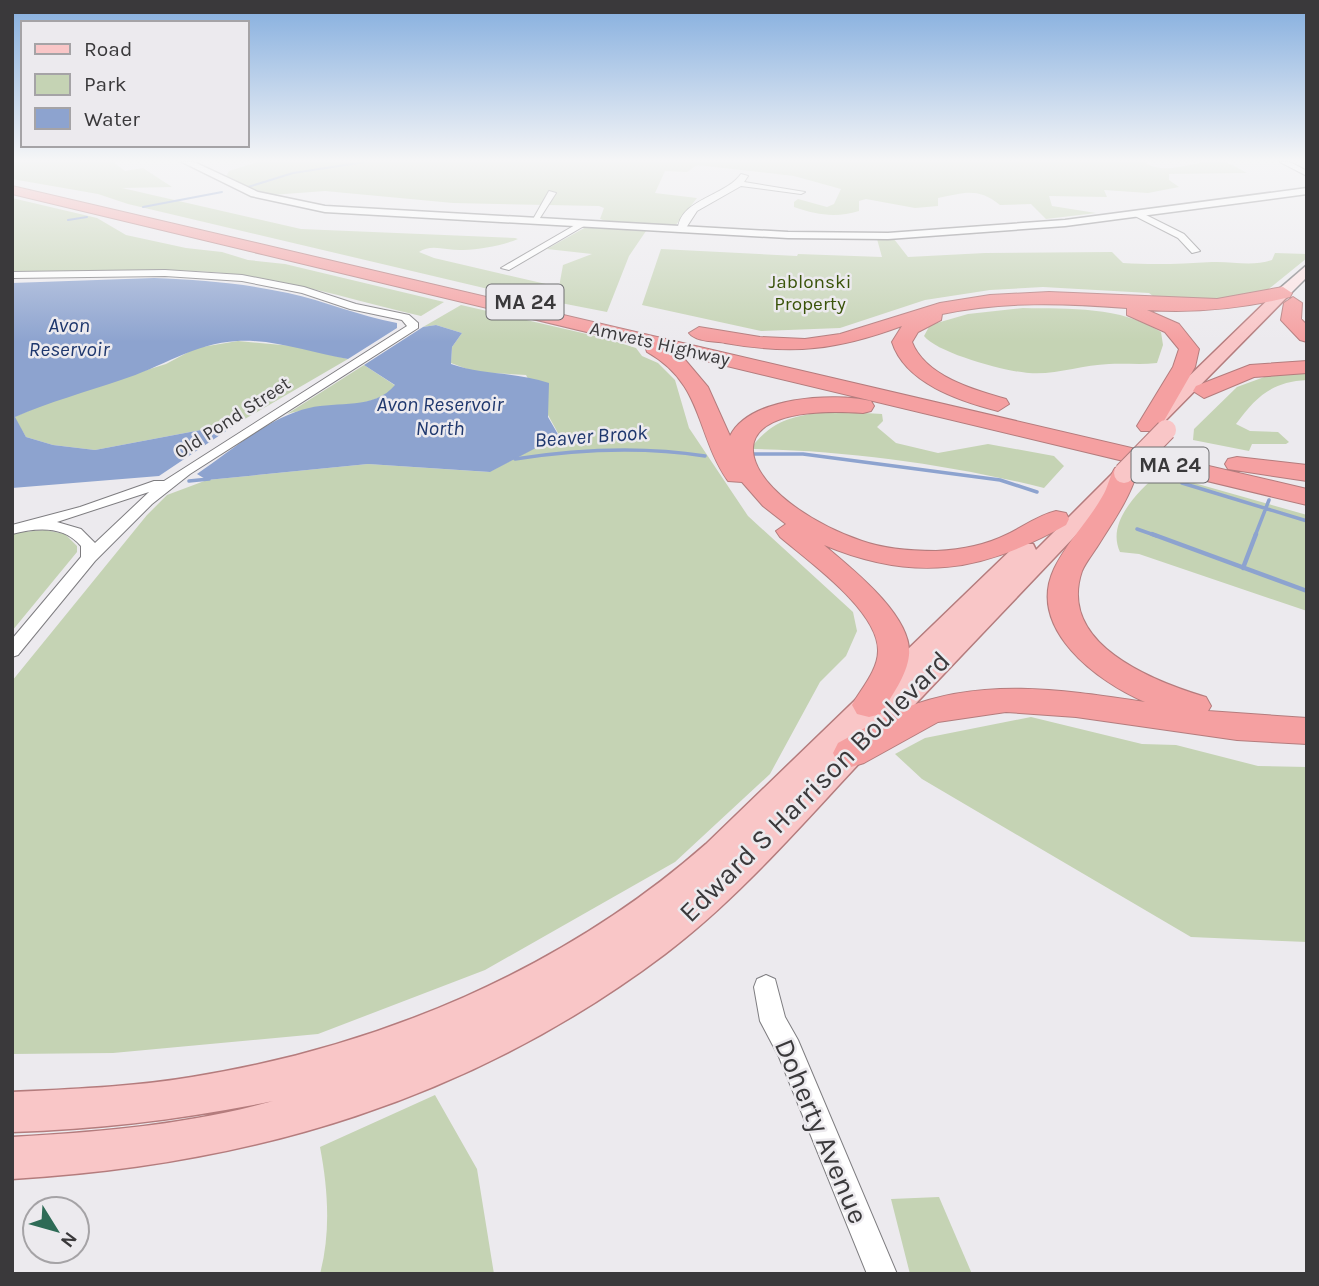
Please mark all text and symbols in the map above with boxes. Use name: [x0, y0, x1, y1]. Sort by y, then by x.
legend: [21, 21, 248, 147]
text: Road: [84, 37, 132, 61]
text: Park: [84, 72, 127, 96]
text: Water: [84, 107, 140, 131]
park label: Jablonski Property: [769, 271, 851, 315]
road number: MA 24: [486, 284, 564, 320]
water label: Avon Reservoir: [29, 313, 110, 361]
street label: Amvets Highway: [588, 317, 732, 371]
street label: Old Pond Street: [171, 372, 295, 463]
water label: Avon Reservoir North: [376, 392, 504, 440]
water label: Beaver Brook: [534, 420, 649, 452]
road number: MA 24: [1132, 448, 1208, 482]
street label: Edward S Harrison Boulevard: [672, 644, 957, 929]
street label: Doherty Avenue: [768, 1034, 875, 1229]
north arrow: [21, 1195, 91, 1265]
text: N: [56, 1228, 82, 1252]

